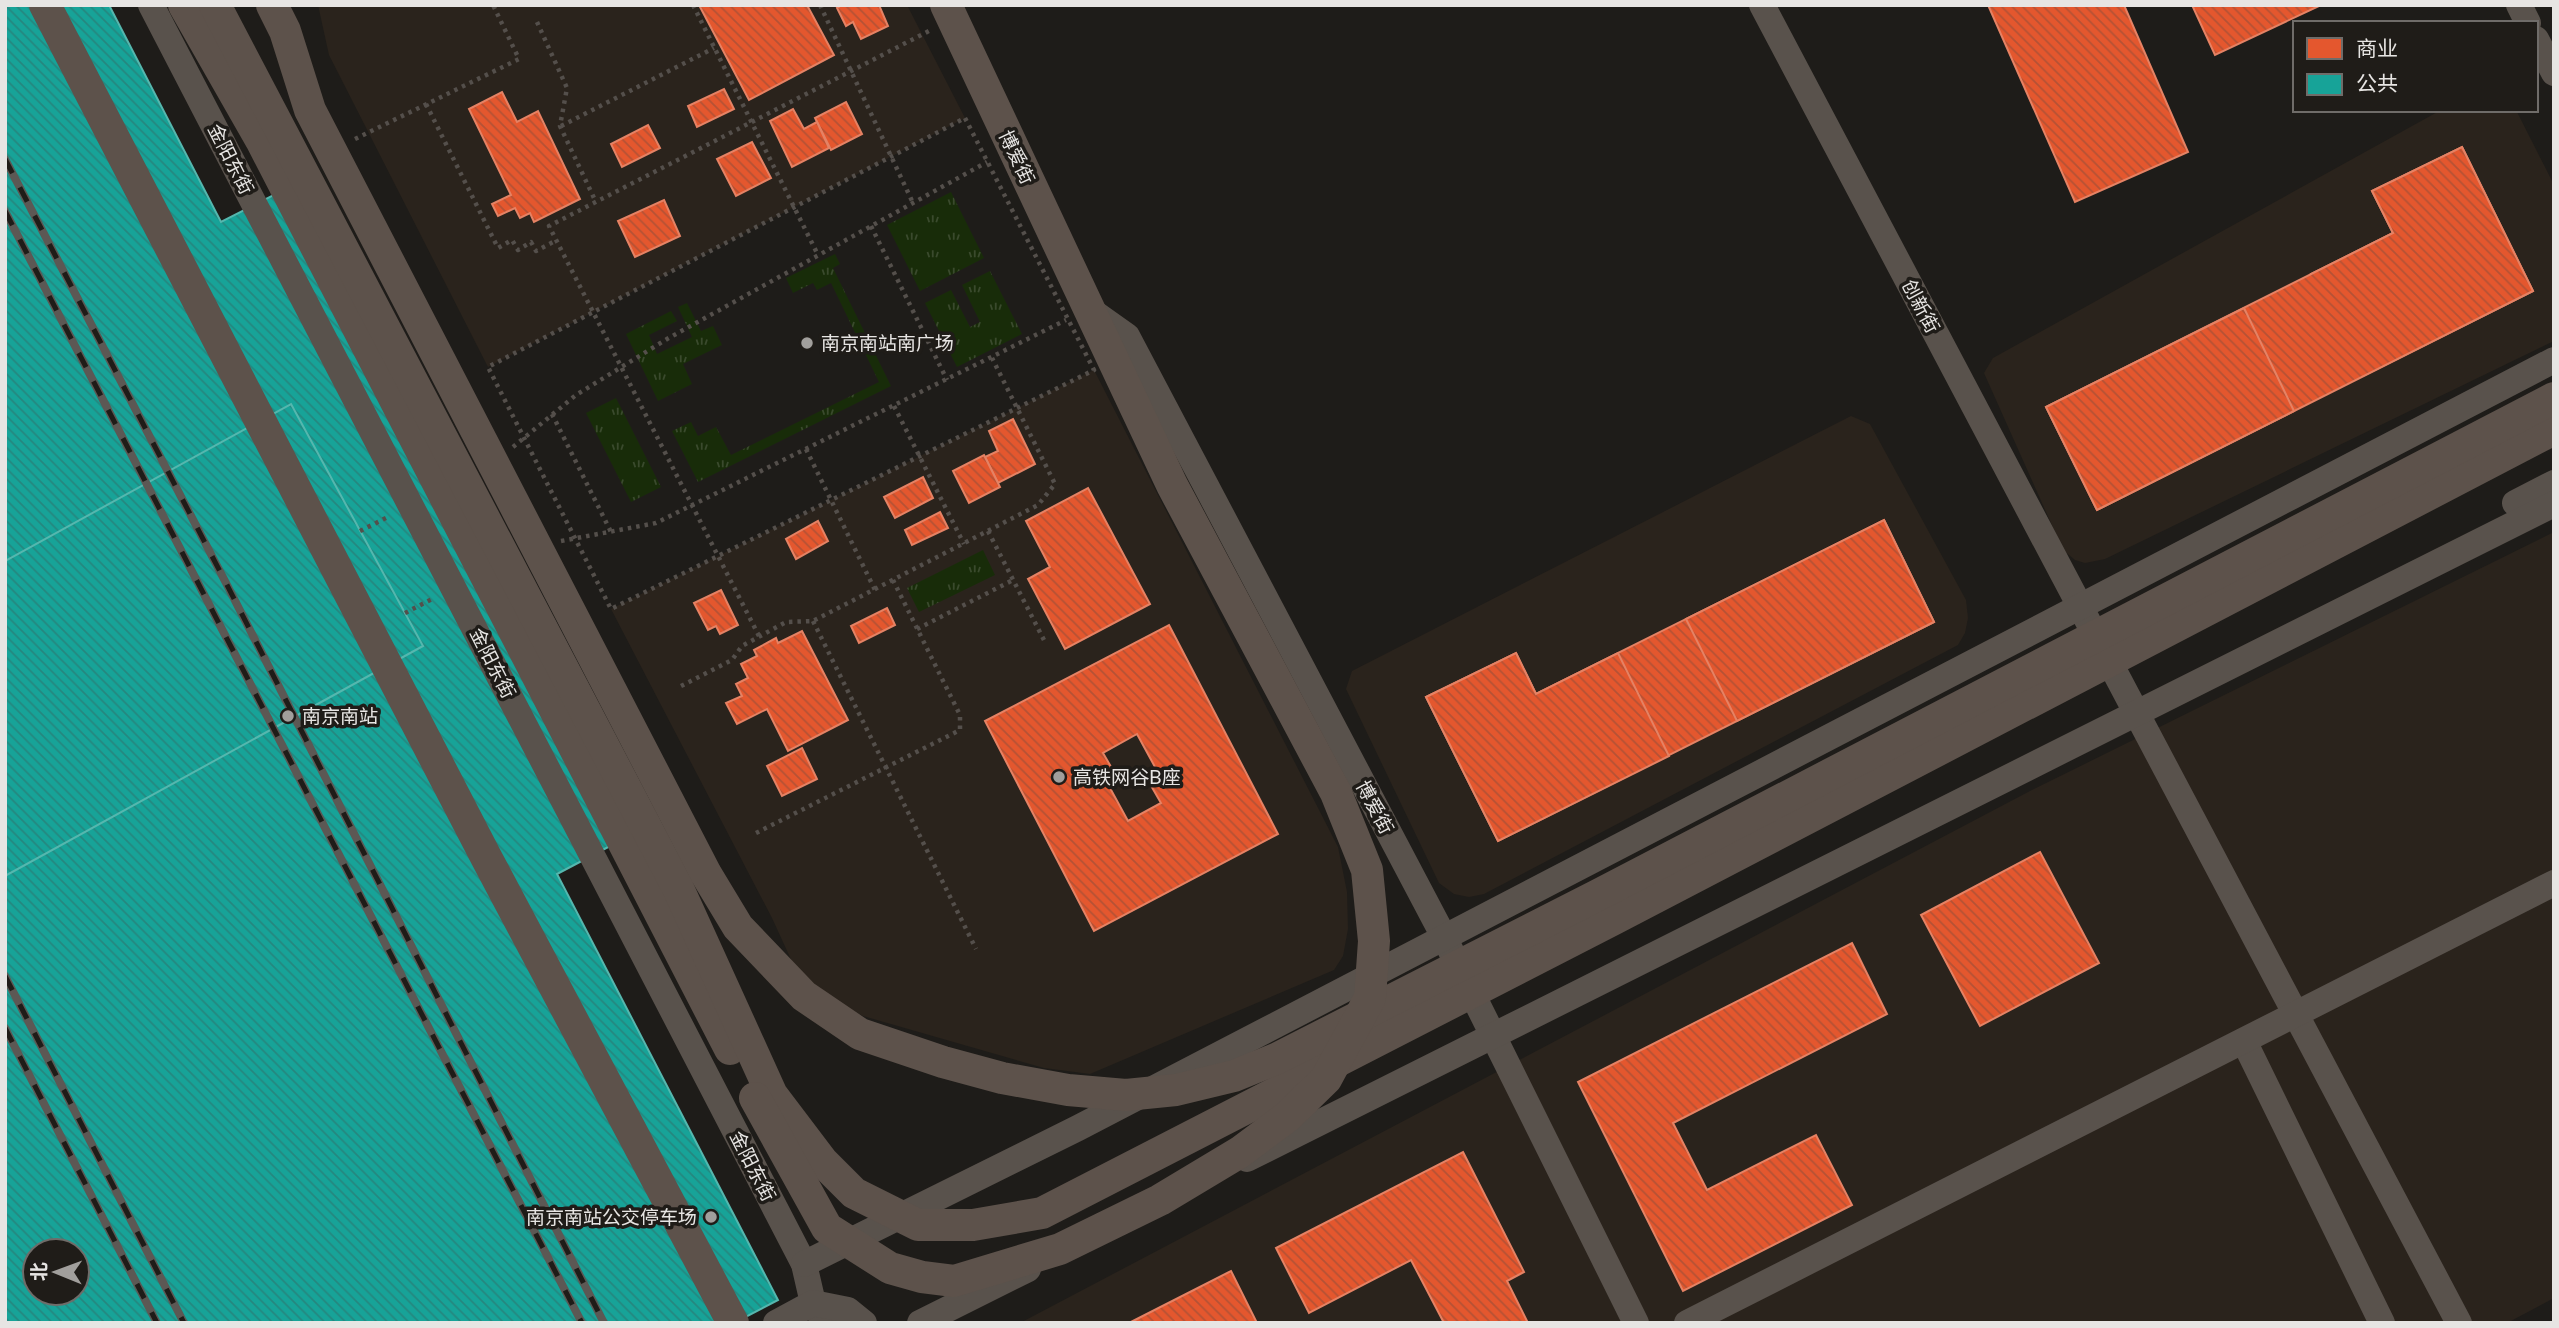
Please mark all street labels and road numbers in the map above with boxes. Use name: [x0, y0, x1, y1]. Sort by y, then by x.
street label: 金阳东街: [204, 120, 258, 198]
street label: 博爱街: [995, 127, 1039, 187]
street label: 创新街: [1898, 276, 1944, 336]
street label: 金阳东街: [466, 624, 520, 702]
street label: 博爱街: [1352, 777, 1398, 837]
street label: 金阳东街: [726, 1127, 780, 1205]

